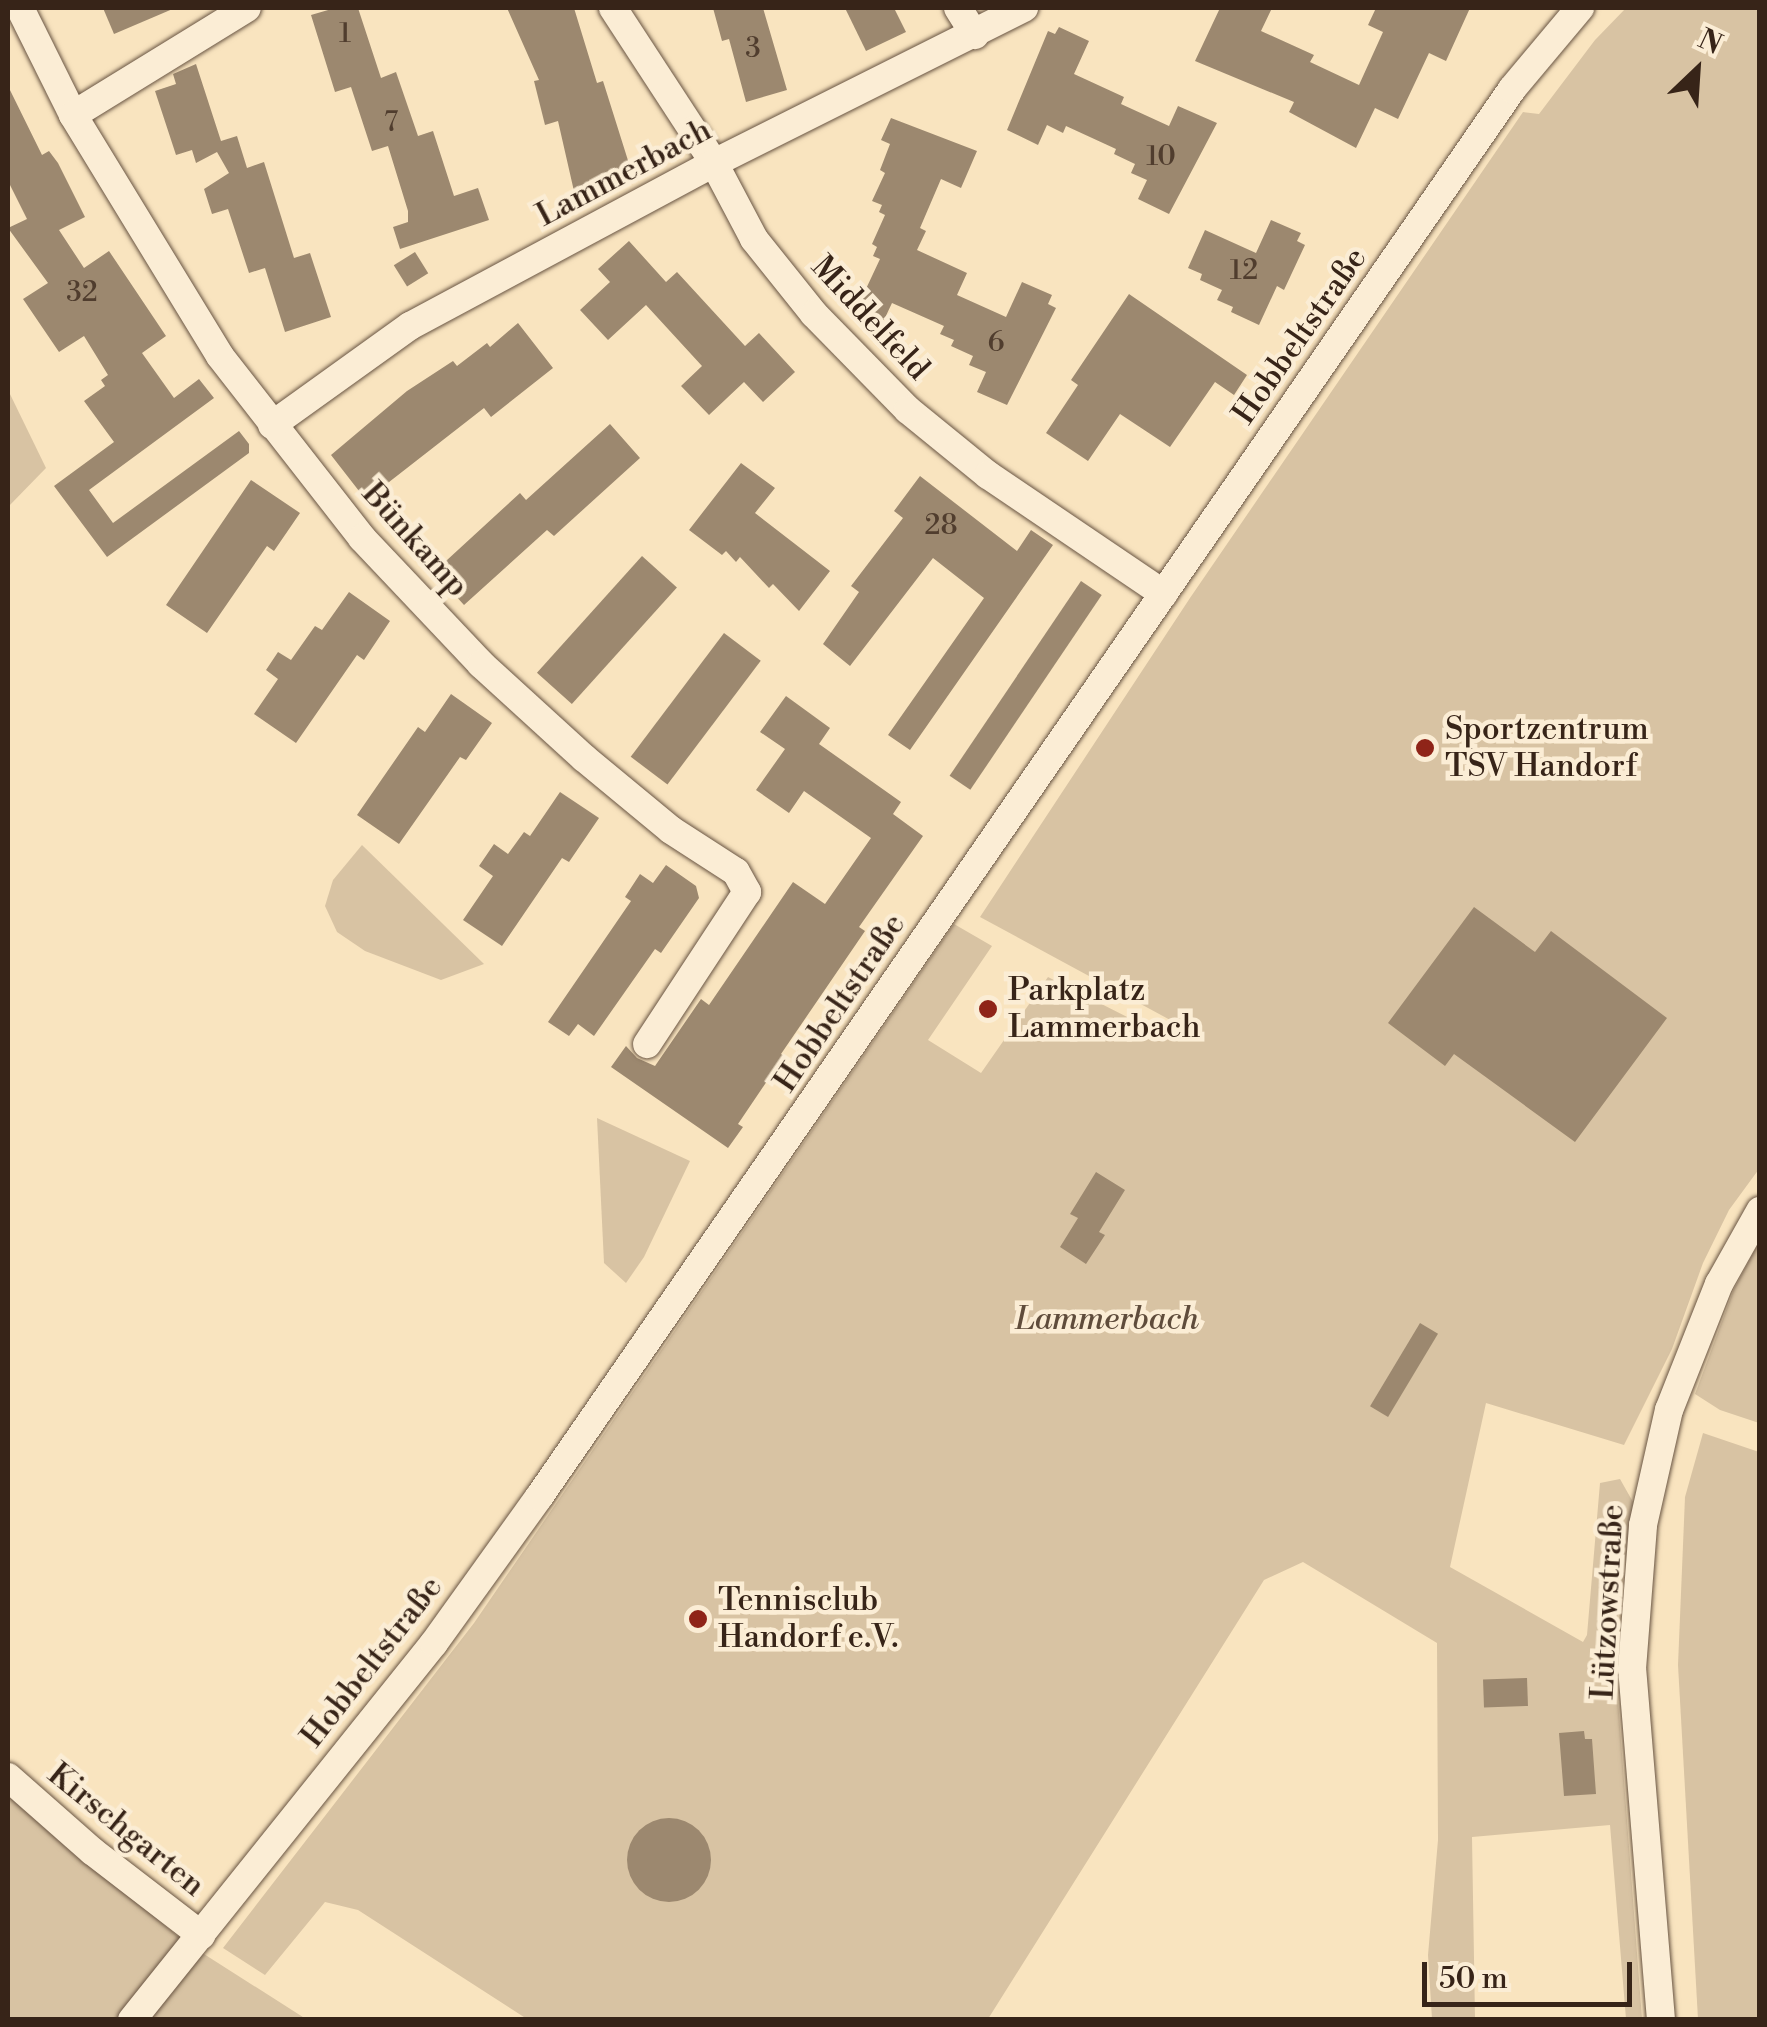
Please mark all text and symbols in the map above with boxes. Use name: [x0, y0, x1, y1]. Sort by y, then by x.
house number: 1: [339, 17, 351, 51]
north arrow: [1647, 20, 1747, 120]
text: N: [1692, 22, 1727, 63]
house number: 3: [745, 32, 761, 66]
house number: 7: [384, 106, 398, 140]
street label: Lammerbach: [530, 111, 718, 235]
house number: 10: [1146, 140, 1176, 174]
street label: Hobbeltstraße: [1225, 240, 1375, 432]
street label: Middelfeld: [803, 248, 937, 388]
house number: 12: [1230, 254, 1258, 288]
house number: 32: [66, 276, 98, 310]
house number: 6: [988, 326, 1004, 360]
street label: Bünkamp: [354, 475, 476, 605]
house number: 28: [924, 509, 958, 543]
place label: Sportzentrum TSV Handorf: [1445, 711, 1649, 786]
marker: Sportzentrum TSV Handorf: [1414, 737, 1436, 759]
street label: Hobbeltstraße: [766, 907, 914, 1099]
place label: Parkplatz Lammerbach: [1008, 972, 1201, 1047]
marker: Parkplatz Lammerbach: [977, 998, 999, 1020]
park label: Lammerbach: [1015, 1300, 1199, 1338]
street label: Lützowstraße: [1584, 1503, 1632, 1701]
street label: Hobbeltstraße: [293, 1569, 451, 1755]
place label: Tennisclub Handorf e.V.: [718, 1582, 898, 1657]
marker: Tennisclub Handorf e.V.: [687, 1608, 709, 1630]
street label: Kirschgarten: [40, 1755, 212, 1905]
scale bar: [1427, 1942, 1637, 2004]
text: 50 m: [1439, 1960, 1508, 1998]

